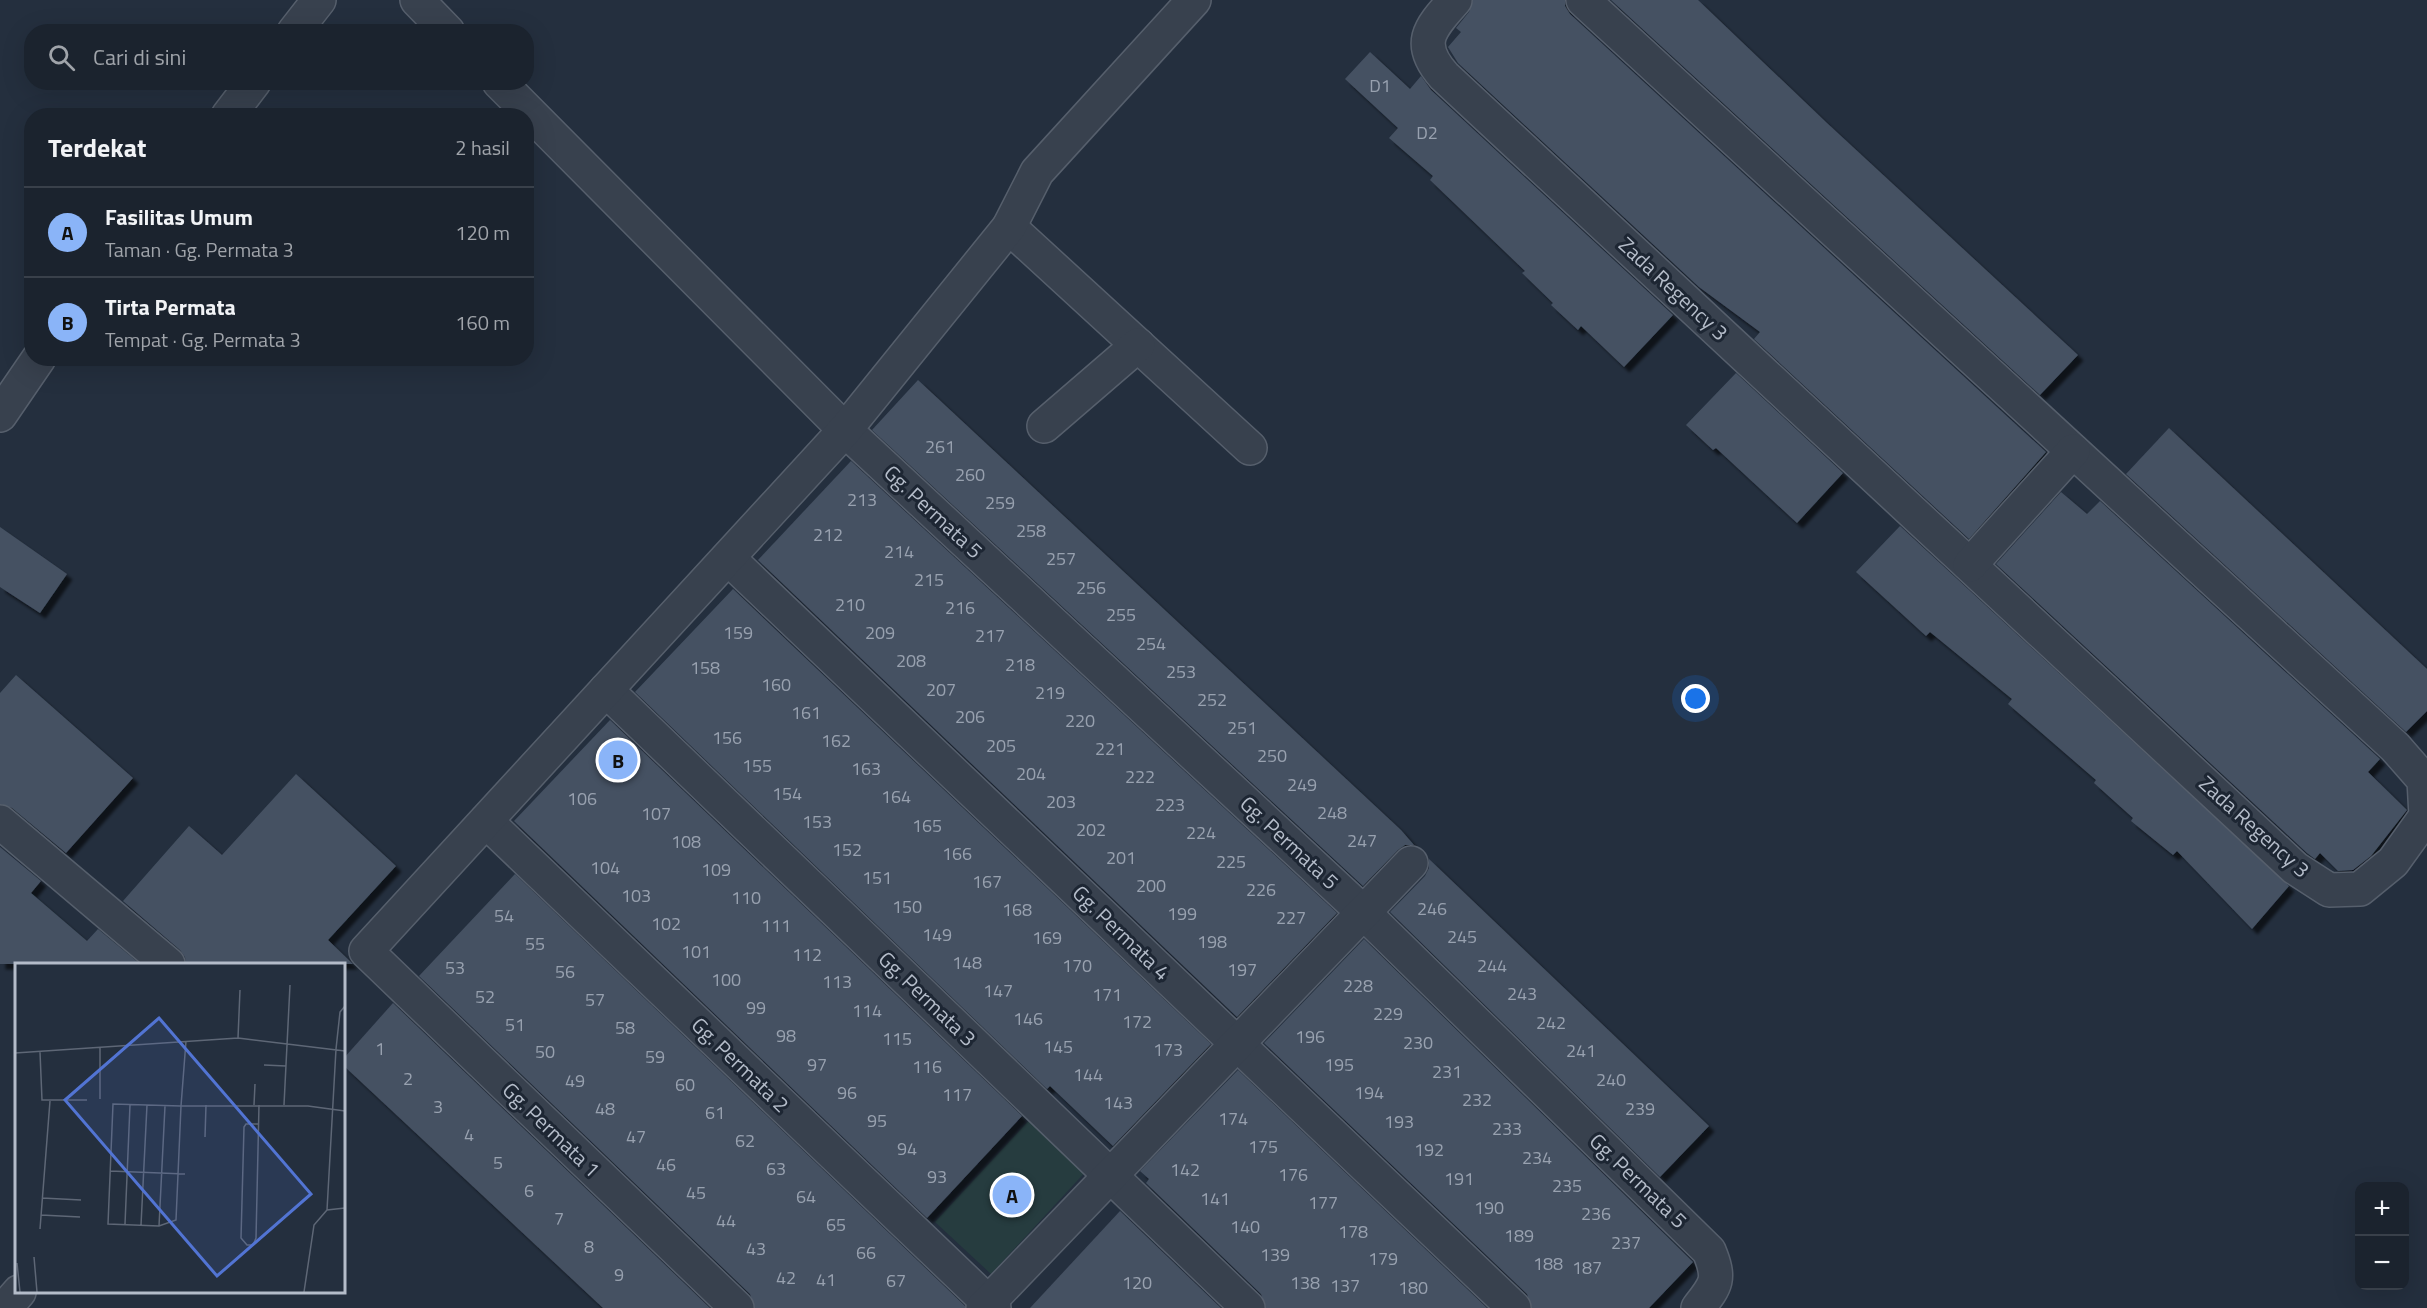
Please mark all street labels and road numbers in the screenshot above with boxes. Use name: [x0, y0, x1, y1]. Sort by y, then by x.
street label: Zada Regency 3: [1612, 229, 1736, 348]
street label: Gg. Permata 5: [877, 457, 990, 566]
street label: Zada Regency 3: [2192, 768, 2317, 885]
street label: Gg. Permata 5: [1233, 788, 1346, 897]
street label: Gg. Permata 4: [1065, 877, 1178, 987]
street label: Gg. Permata 3: [871, 943, 984, 1053]
street label: Gg. Permata 2: [684, 1009, 797, 1119]
street label: Gg. Permata 1: [495, 1074, 608, 1184]
street label: Gg. Permata 5: [1582, 1125, 1695, 1235]

